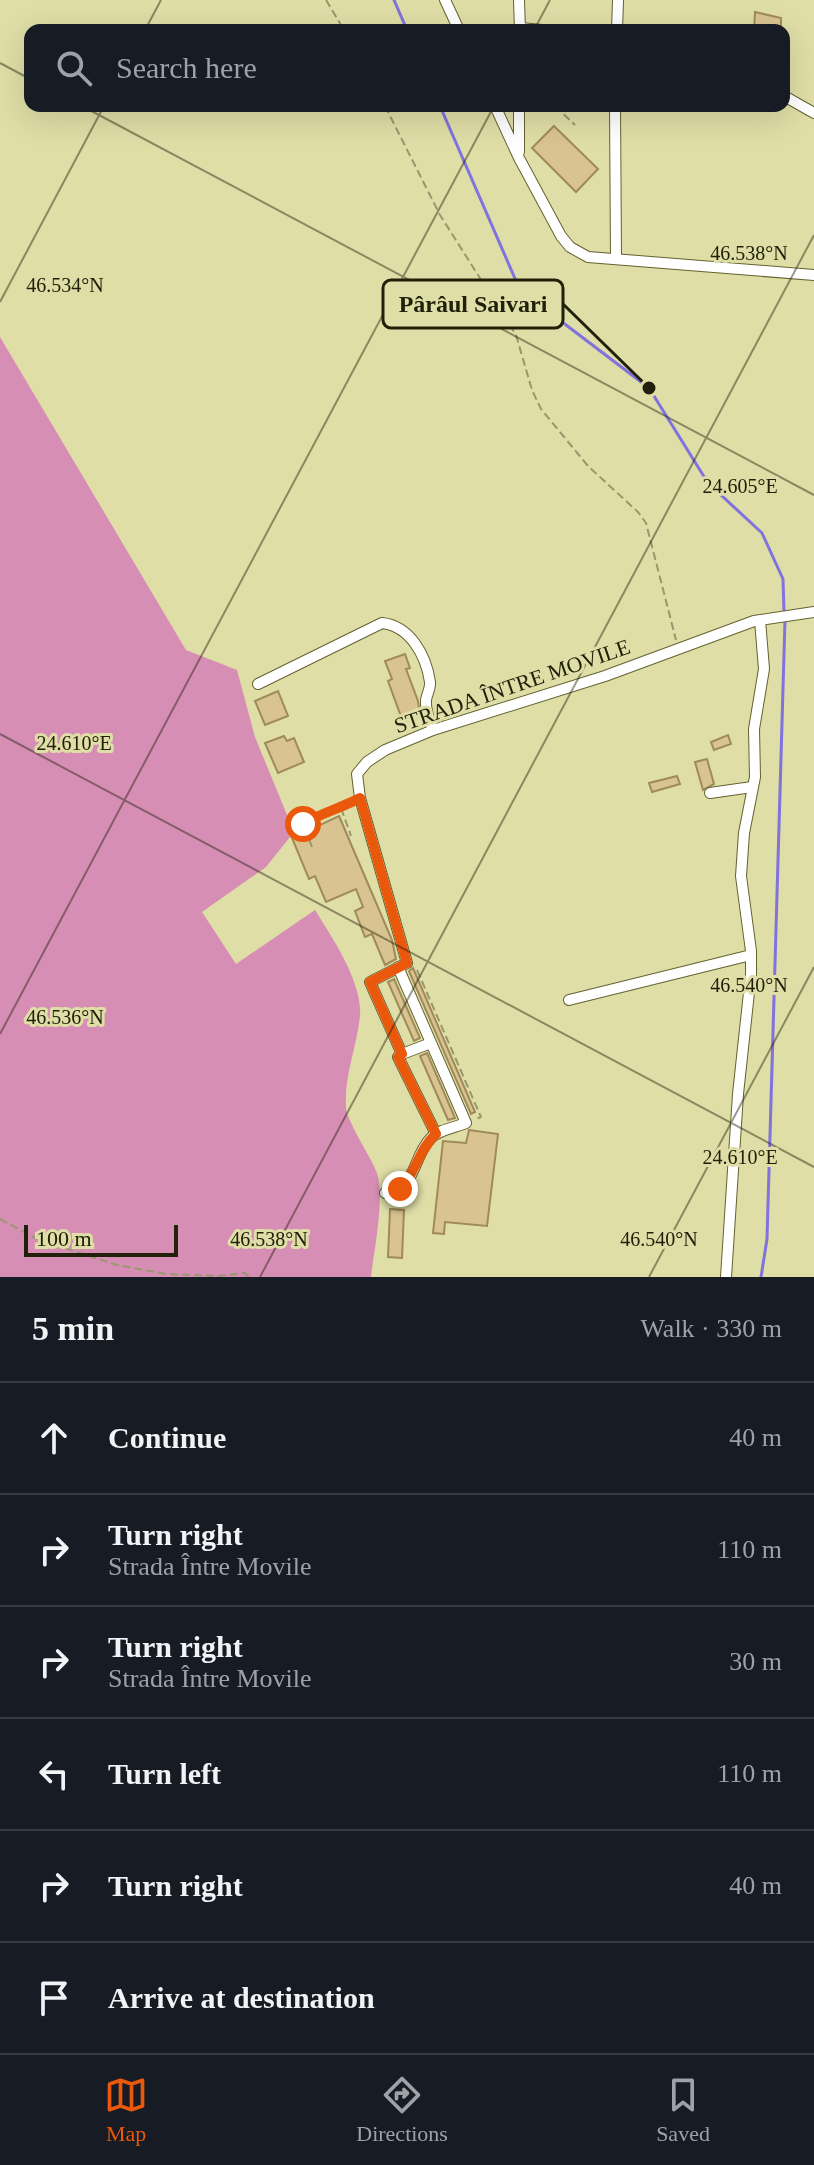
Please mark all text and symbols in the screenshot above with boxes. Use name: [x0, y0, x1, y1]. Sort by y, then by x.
search box: [24, 24, 790, 112]
icon: search: [52, 46, 96, 90]
text: Search here: [116, 51, 257, 84]
text: 46.538°N: [710, 242, 788, 264]
text: 46.534°N: [26, 274, 104, 296]
callout: Pârâul Saivari: [383, 280, 563, 328]
text: Pârâul Saivari: [399, 291, 548, 317]
text: 24.605°E: [702, 475, 778, 497]
street label: STRADA ÎNTRE MOVILE: [391, 634, 633, 738]
text: 24.610°E: [36, 732, 112, 754]
route start: [285, 806, 321, 842]
text: 46.540°N: [710, 974, 788, 996]
text: 46.536°N: [26, 1006, 104, 1028]
text: 24.610°E: [702, 1146, 778, 1168]
route end: [382, 1171, 418, 1207]
scale bar: [24, 1221, 178, 1257]
text: 100 m: [36, 1226, 92, 1251]
text: 46.538°N: [230, 1228, 308, 1250]
text: 46.540°N: [620, 1228, 698, 1250]
text: 5 min: [32, 1310, 114, 1347]
text: Walk · 330 m: [640, 1314, 782, 1343]
icon: ahead: [32, 1416, 76, 1460]
text: Continue: [108, 1421, 226, 1454]
text: 40 m: [729, 1423, 782, 1452]
text: Turn right: [108, 1518, 243, 1551]
icon: right: [32, 1528, 76, 1572]
text: 110 m: [717, 1535, 782, 1564]
text: Strada Între Movile: [108, 1552, 312, 1581]
text: Turn right: [108, 1630, 243, 1663]
icon: right: [32, 1640, 76, 1684]
text: 30 m: [729, 1647, 782, 1676]
text: Strada Între Movile: [108, 1664, 312, 1693]
icon: left: [32, 1752, 76, 1796]
text: Turn left: [108, 1757, 221, 1790]
text: 110 m: [717, 1759, 782, 1788]
icon: right: [32, 1864, 76, 1908]
text: Turn right: [108, 1869, 243, 1902]
text: 40 m: [729, 1871, 782, 1900]
icon: arrive: [32, 1976, 76, 2020]
text: Arrive at destination: [108, 1981, 375, 2014]
tab: Map: [104, 2073, 148, 2147]
tab: Directions: [356, 2073, 448, 2147]
tab: Saved: [656, 2073, 710, 2147]

